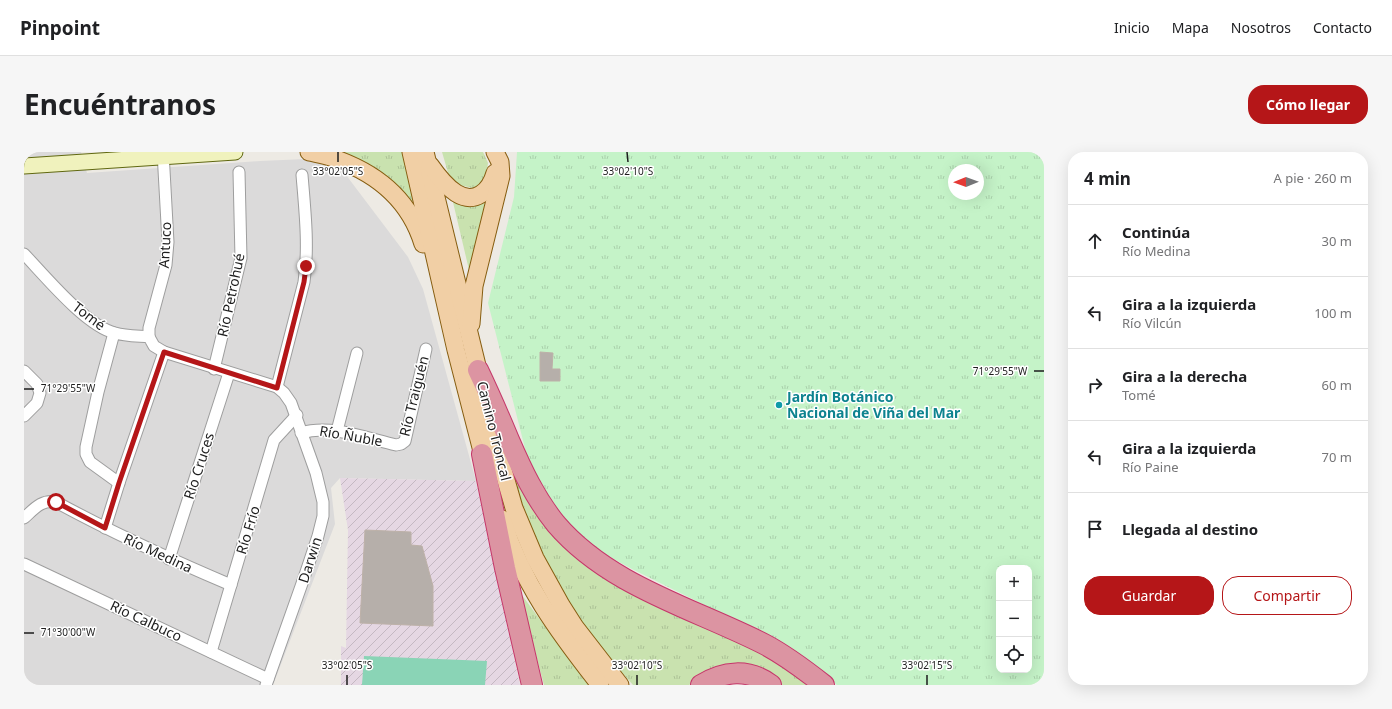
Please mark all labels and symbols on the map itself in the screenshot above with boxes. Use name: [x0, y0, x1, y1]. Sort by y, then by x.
text: 33°02'05"S: [313, 164, 364, 178]
text: 33°02'10"S: [603, 164, 654, 178]
north arrow: [948, 164, 984, 200]
street label: Antuco: [154, 221, 175, 269]
street label: Río Petrohué: [212, 251, 249, 338]
route end: [297, 257, 315, 275]
street label: Tomé: [69, 297, 110, 334]
street label: Río Traiguén: [394, 354, 433, 438]
text: 71°29'55"W: [973, 364, 1028, 378]
street label: Camino Troncal: [473, 379, 516, 483]
text: 71°29'55"W: [41, 381, 96, 395]
place label: Jardín Botánico Nacional de Viña del Mar: [785, 387, 961, 422]
marker: Jardín Botánico Nacional de Viña del Mar: [774, 400, 784, 410]
street label: Río Ñuble: [318, 421, 384, 450]
street label: Río Cruces: [179, 430, 218, 502]
route start: [47, 493, 65, 511]
street label: Río Frío: [231, 503, 264, 556]
street label: Río Medina: [121, 528, 196, 577]
street label: Darwin: [293, 535, 326, 585]
street label: Río Calbuco: [107, 596, 185, 645]
text: 71°30'00"W: [41, 625, 96, 639]
text: 33°02'05"S: [322, 658, 373, 672]
text: 33°02'10"S: [612, 658, 663, 672]
text: 33°02'15"S: [902, 658, 953, 672]

